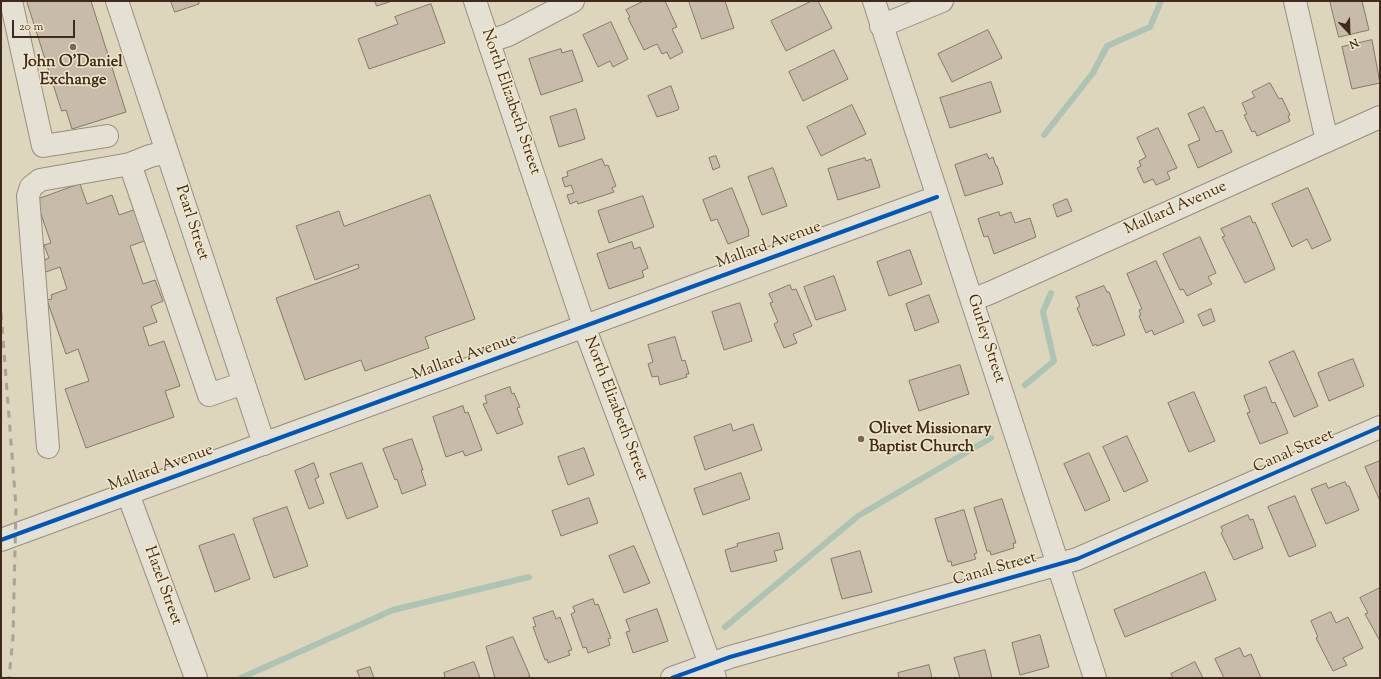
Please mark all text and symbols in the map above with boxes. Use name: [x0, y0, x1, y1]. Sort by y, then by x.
scale bar: [14, 12, 77, 38]
north arrow: [1329, 12, 1369, 52]
text: 20 m: [19, 18, 43, 36]
street label: North Elizabeth Street: [476, 26, 544, 178]
text: N: [1347, 34, 1361, 52]
marker: John O'Daniel Exchange: [68, 42, 78, 52]
place label: John O'Daniel Exchange: [23, 53, 123, 91]
street label: Mallard Avenue: [1122, 178, 1230, 240]
street label: Pearl Street: [170, 183, 212, 263]
street label: Mallard Avenue: [714, 218, 824, 274]
street label: Gurley Street: [962, 292, 1008, 386]
street label: Mallard Avenue: [410, 330, 520, 386]
street label: North Elizabeth Street: [579, 334, 651, 484]
place label: Olivet Missionary Baptist Church: [869, 420, 991, 458]
street label: Canal Street: [1251, 426, 1337, 478]
marker: Olivet Missionary Baptist Church: [856, 434, 866, 444]
street label: Mallard Avenue: [106, 441, 216, 497]
street label: Hazel Street: [139, 544, 185, 628]
street label: Canal Street: [951, 549, 1039, 591]

